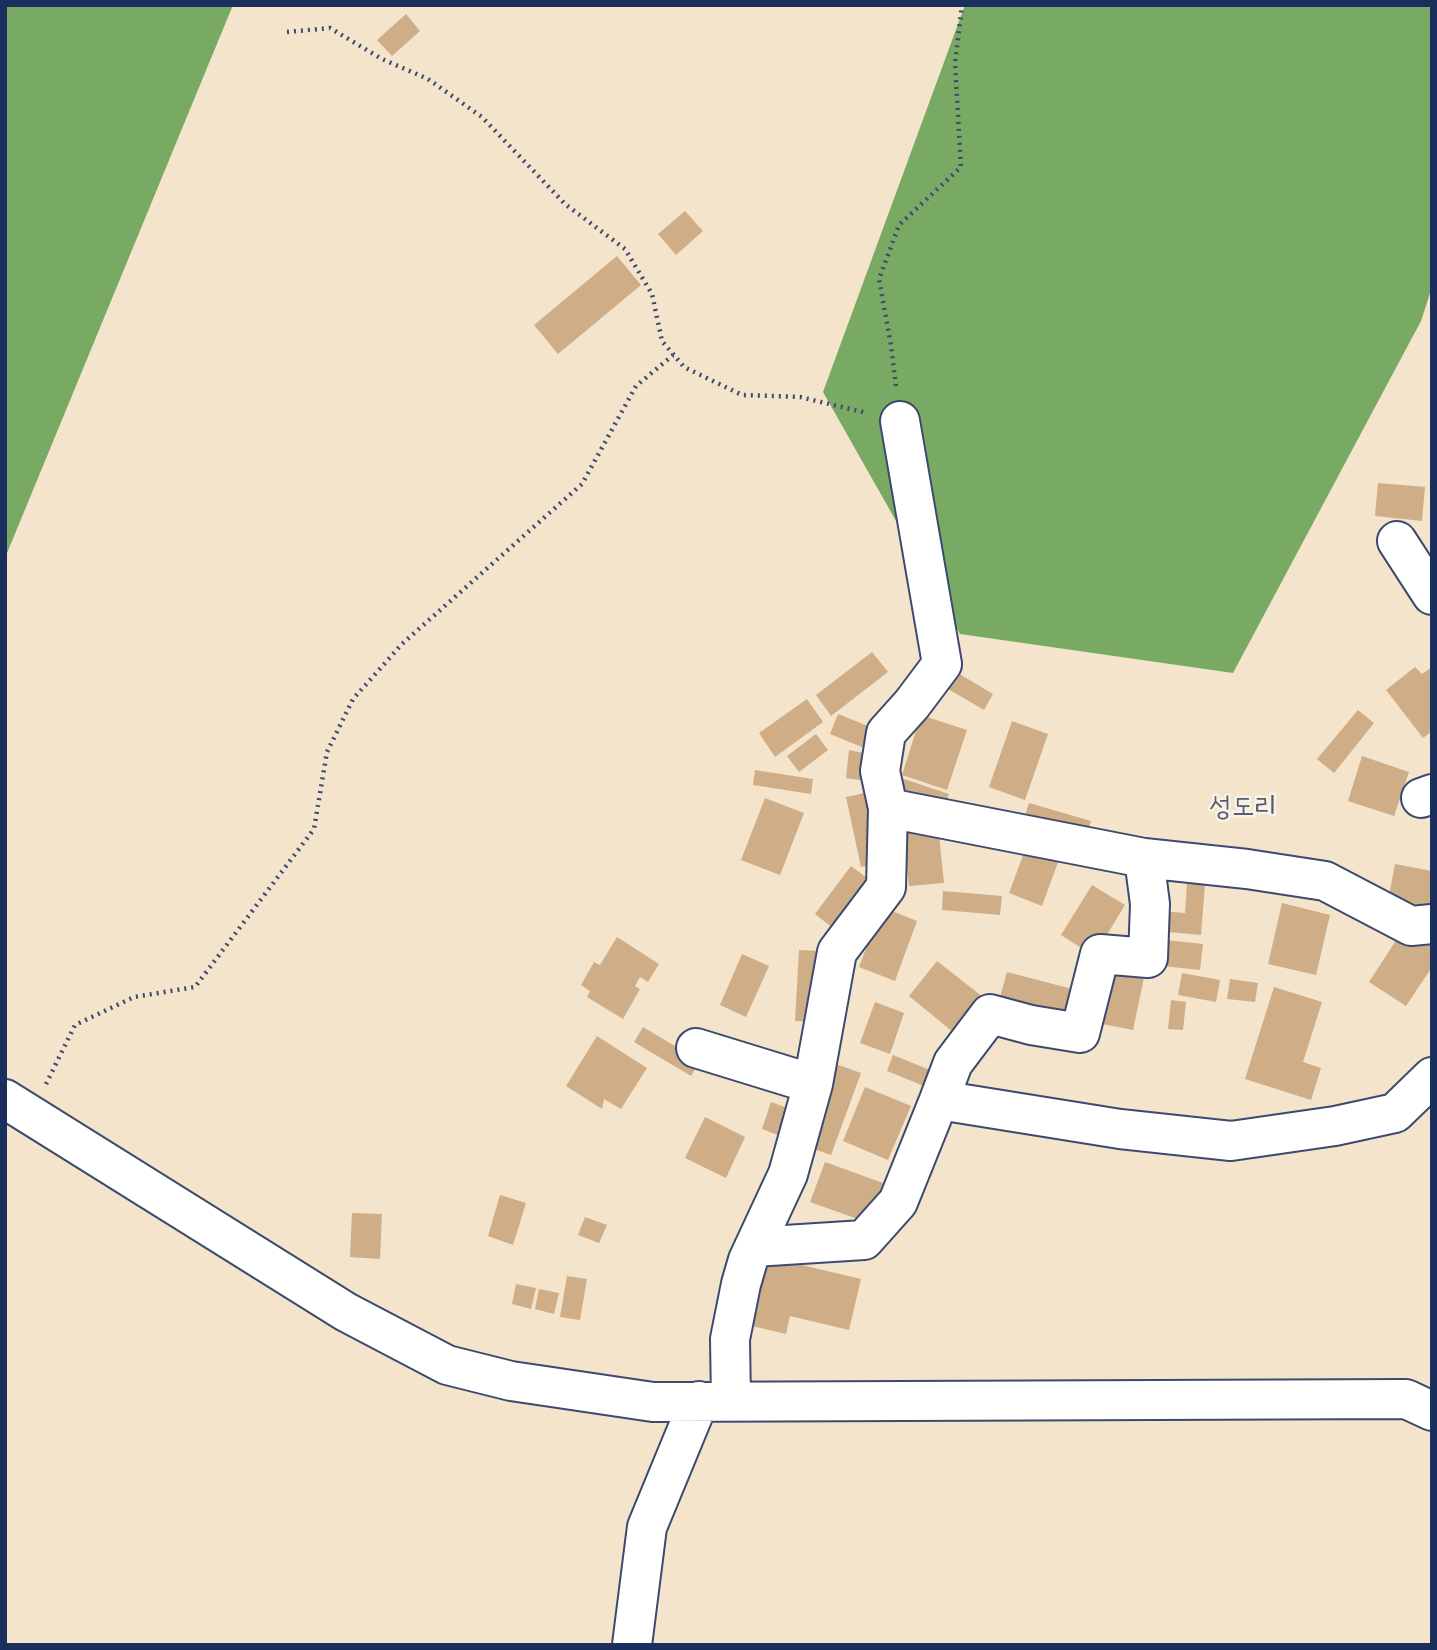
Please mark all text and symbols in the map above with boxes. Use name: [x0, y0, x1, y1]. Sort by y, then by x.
district label: 성도리: [1209, 790, 1277, 824]

